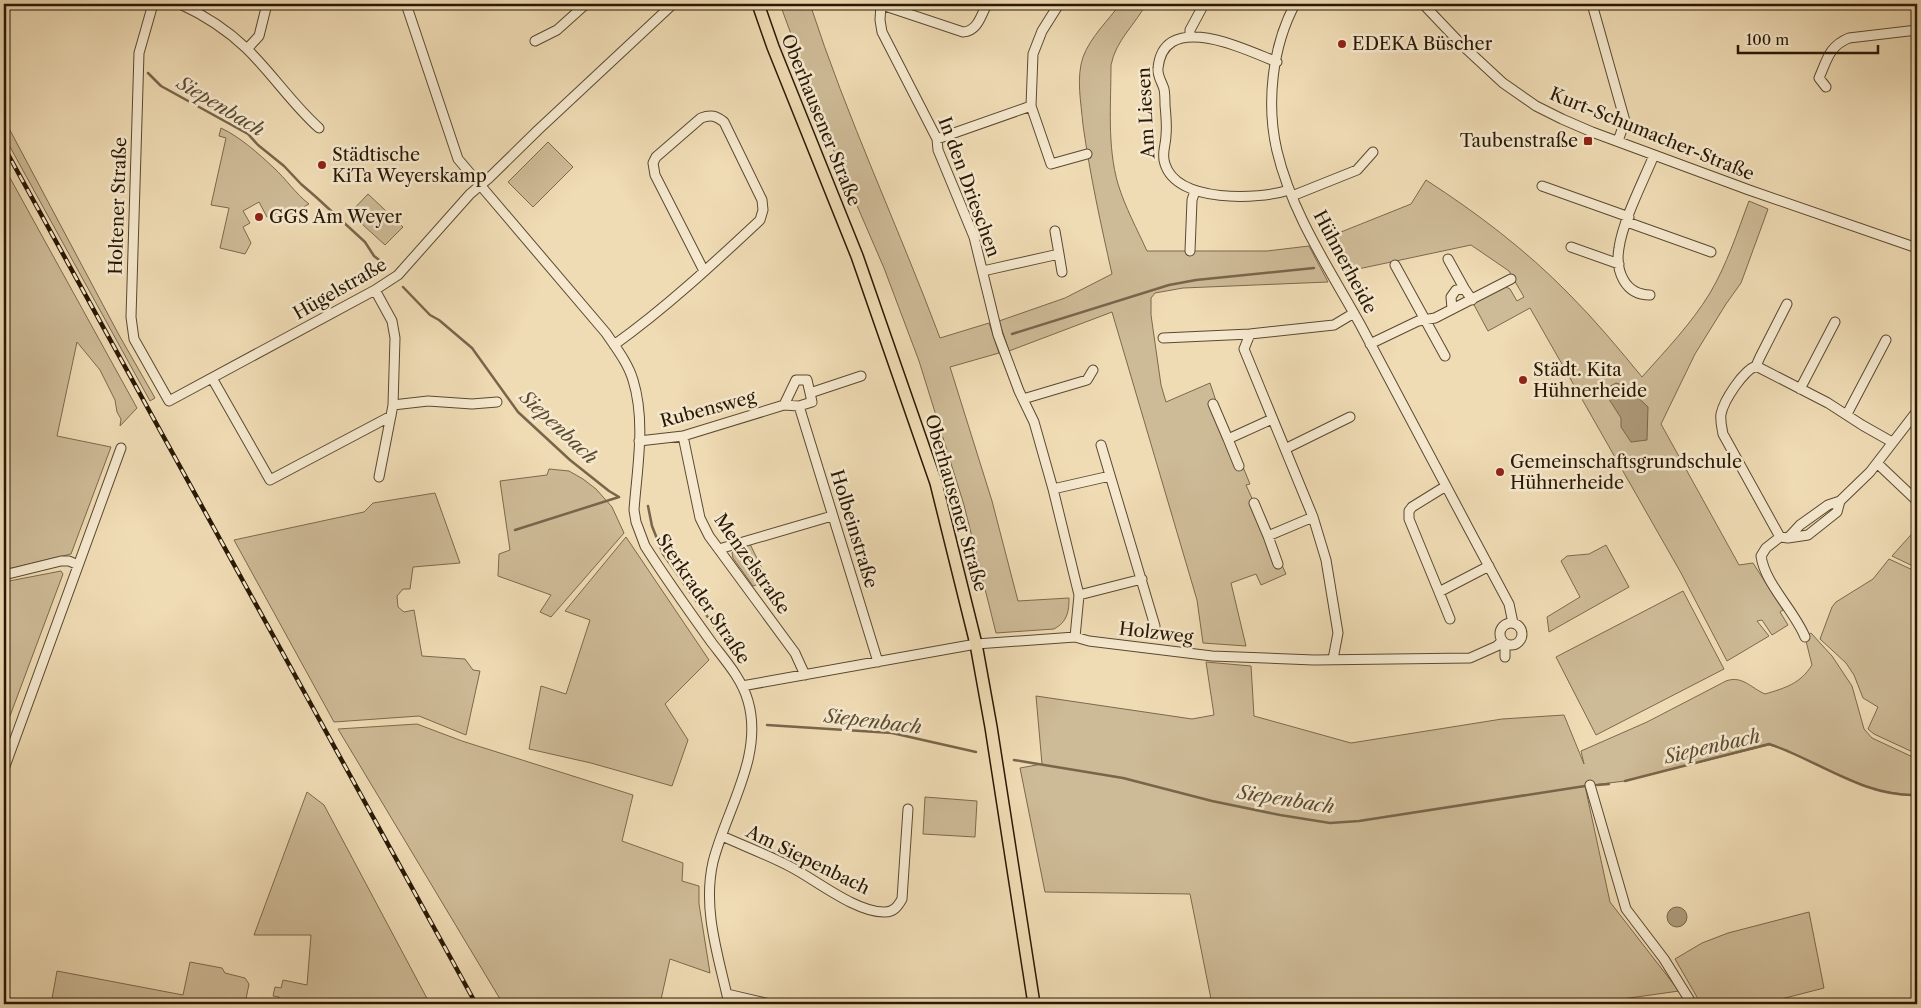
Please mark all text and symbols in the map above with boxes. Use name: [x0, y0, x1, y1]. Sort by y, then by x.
scale bar: [1738, 22, 1878, 54]
text: 100 m: [1746, 30, 1789, 49]
street label: Oberhausener Straße: [776, 31, 866, 209]
place label: EDEKA Büscher: [1352, 33, 1493, 55]
marker: EDEKA Büscher: [1336, 38, 1348, 50]
street label: Am Liesen: [1133, 67, 1159, 160]
water label: Siepenbach: [172, 71, 269, 142]
street label: Kurt-Schumacher-Straße: [1546, 83, 1758, 185]
street label: In den Drieschen: [933, 114, 1005, 260]
place label: Taubenstraße: [1460, 130, 1578, 152]
marker: Taubenstraße: [1582, 135, 1594, 147]
street label: Holtener Straße: [105, 137, 131, 275]
place label: Städtische KiTa Weyerskamp: [332, 144, 487, 187]
marker: Städtische KiTa Weyerskamp: [316, 159, 328, 171]
place label: GGS Am Weyer: [269, 206, 403, 228]
street label: Hühnerheide: [1309, 207, 1381, 317]
marker: GGS Am Weyer: [253, 211, 265, 223]
street label: Hügelstraße: [289, 253, 391, 325]
place label: Städt. Kita Hühnerheide: [1533, 359, 1647, 402]
marker: Städt. Kita Hühnerheide: [1517, 374, 1529, 386]
water label: Siepenbach: [514, 385, 602, 469]
street label: Rubensweg: [658, 386, 759, 432]
street label: Oberhausener Straße: [920, 412, 992, 594]
place label: Gemeinschaftsgrundschule Hühnerheide: [1510, 451, 1742, 494]
marker: Gemeinschaftsgrundschule Hühnerheide: [1494, 466, 1506, 478]
street label: Holbeinstraße: [826, 467, 882, 591]
street label: Menzelstraße: [709, 510, 795, 618]
street label: Sterkrader Straße: [651, 530, 755, 668]
street label: Holzweg: [1118, 618, 1195, 649]
water label: Siepenbach: [822, 704, 923, 739]
water label: Siepenbach: [1661, 724, 1763, 769]
water label: Siepenbach: [1235, 780, 1336, 819]
street label: Am Siepenbach: [742, 820, 873, 899]

